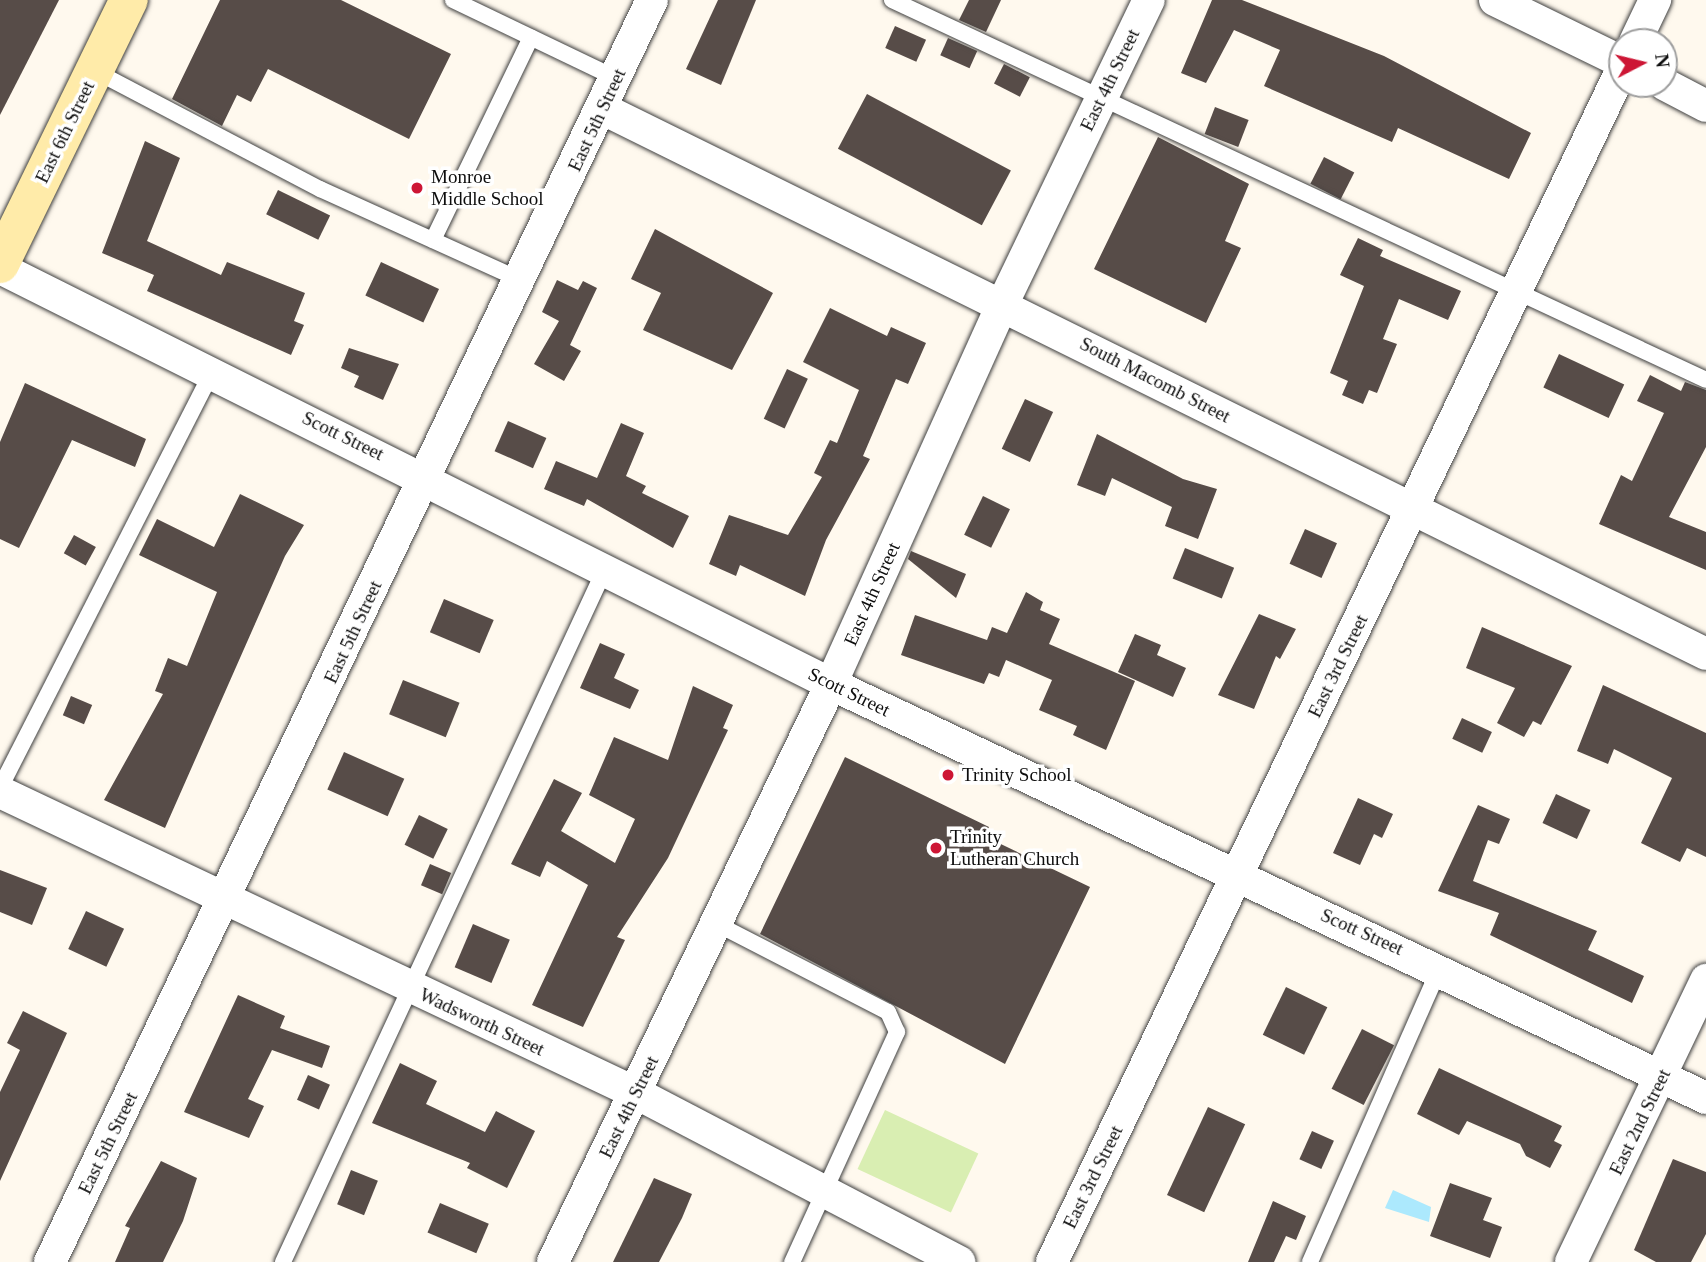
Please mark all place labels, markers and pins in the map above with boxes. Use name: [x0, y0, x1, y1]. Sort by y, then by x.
place label: Monroe Middle School: [431, 166, 543, 210]
marker: Monroe Middle School: [409, 180, 425, 196]
place label: Trinity School: [962, 764, 1072, 786]
marker: Trinity School: [940, 767, 956, 783]
place label: Trinity Lutheran Church: [950, 826, 1079, 870]
marker: Trinity Lutheran Church: [928, 840, 944, 856]

